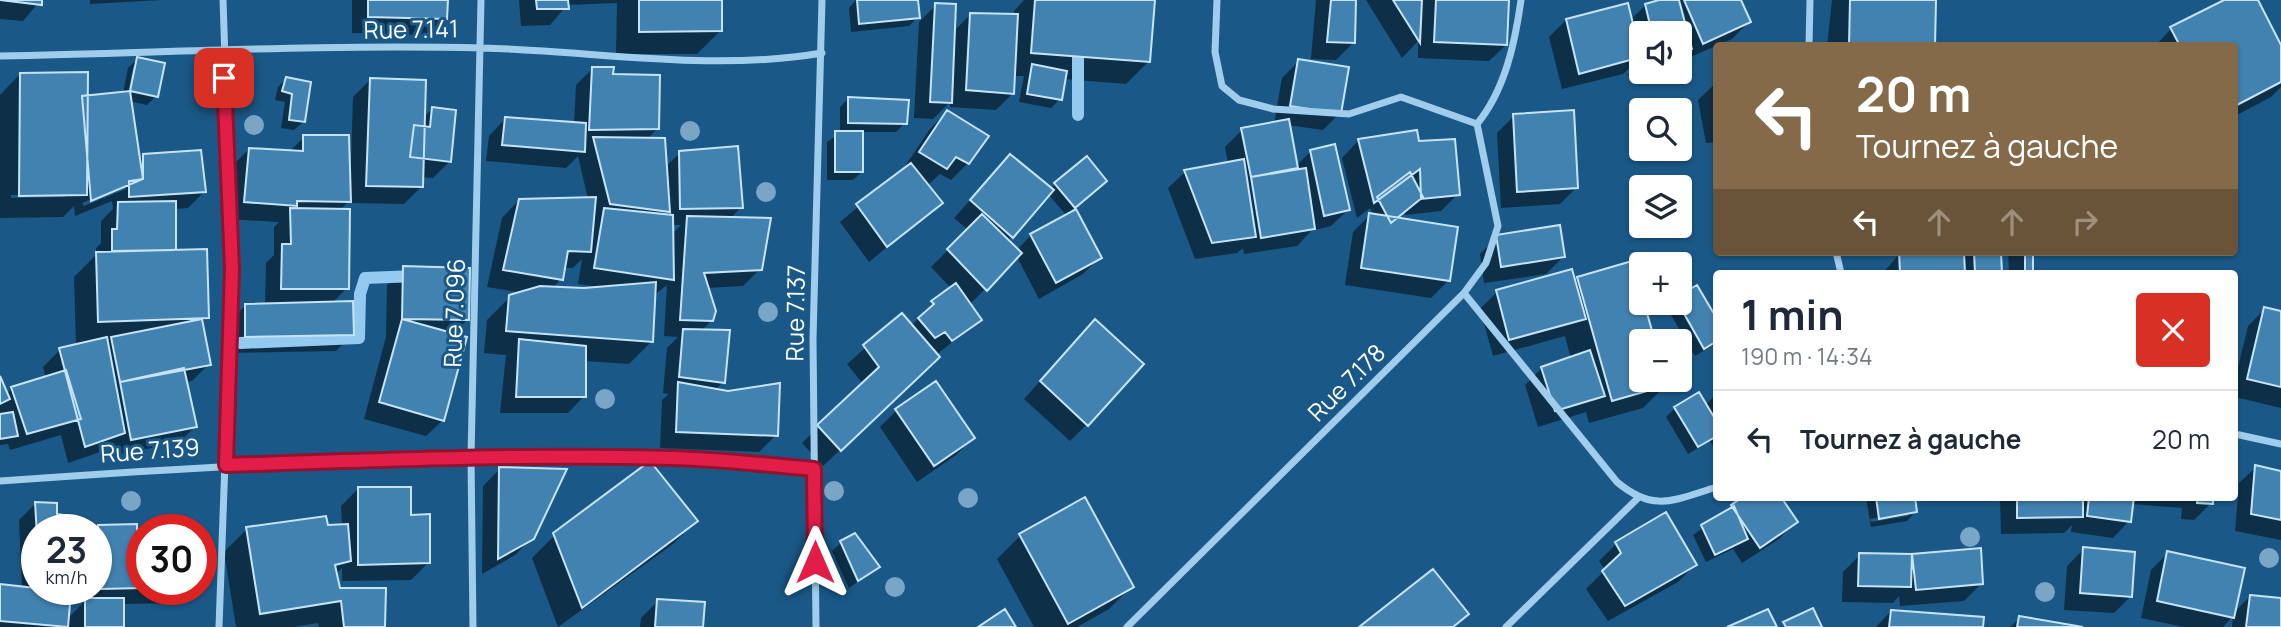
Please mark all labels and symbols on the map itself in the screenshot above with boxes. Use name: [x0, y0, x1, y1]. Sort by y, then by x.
street label: Rue 7.141: [363, 11, 459, 46]
pin: [194, 48, 254, 108]
street label: Rue 7.096: [435, 258, 472, 368]
street label: Rue 7.137: [777, 264, 812, 362]
street label: Rue 7.178: [1300, 336, 1392, 428]
street label: Rue 7.139: [99, 430, 201, 469]
speed limit sign: 30: [126, 514, 217, 605]
position arrow: [778, 525, 852, 599]

